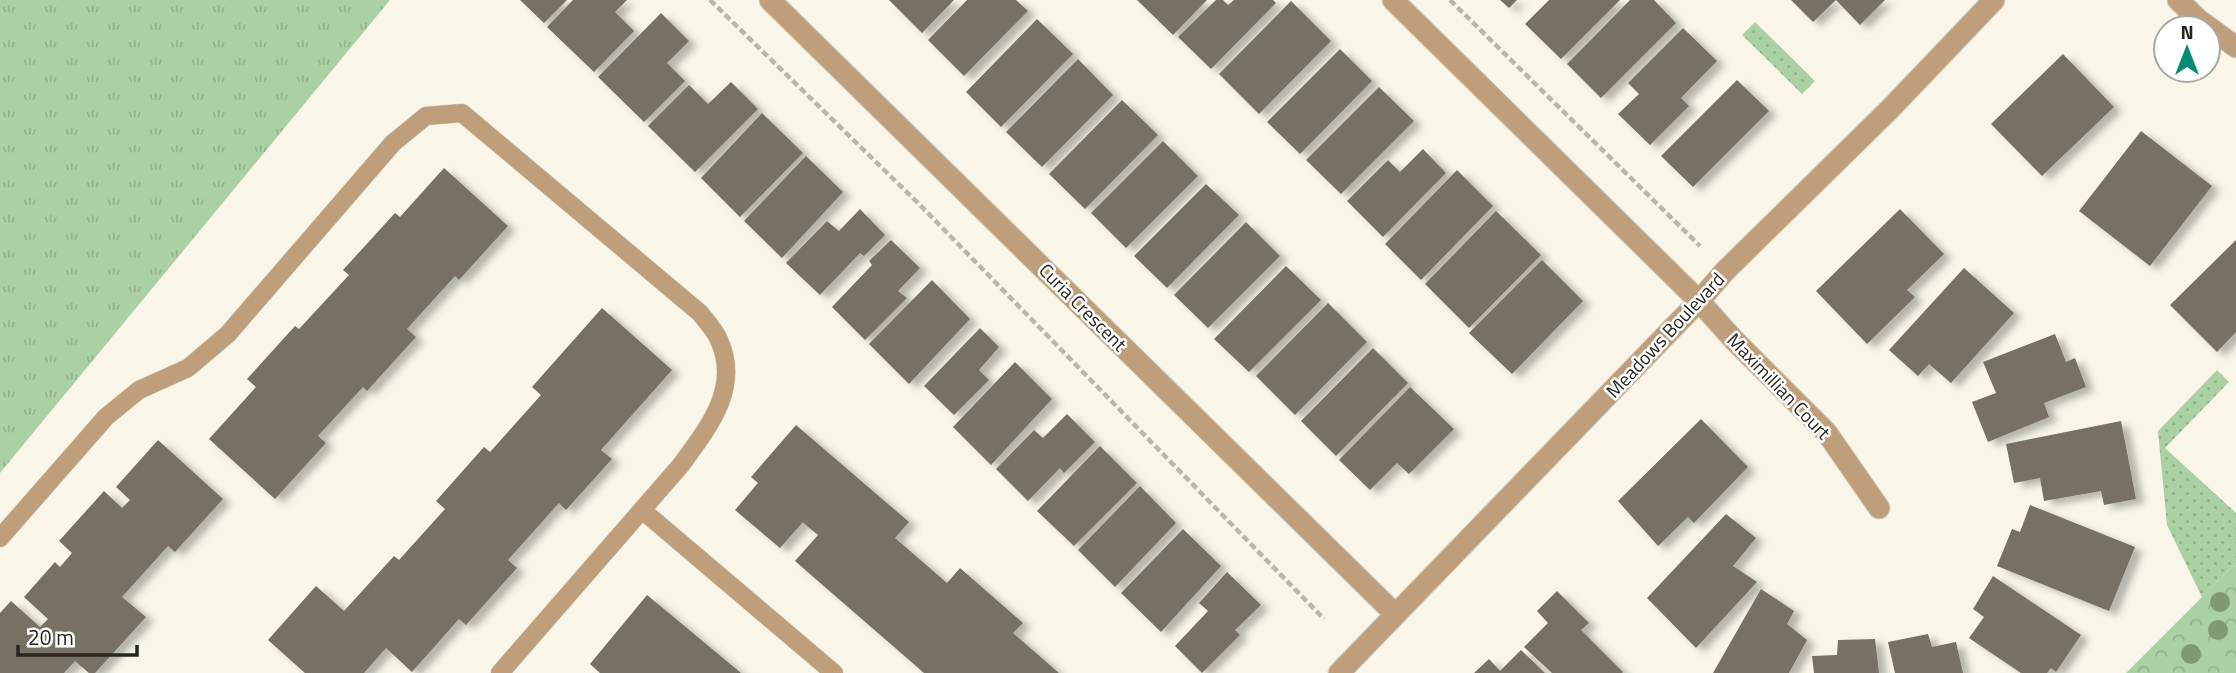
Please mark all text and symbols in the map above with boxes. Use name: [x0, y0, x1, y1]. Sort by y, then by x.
north arrow: [2152, 14, 2222, 84]
text: N: [2180, 17, 2194, 46]
street label: Curia Crescent: [1033, 256, 1134, 358]
street label: Meadows Boulevard: [1598, 265, 1731, 404]
street label: Maximillian Court: [1721, 326, 1838, 446]
scale bar: [18, 614, 136, 658]
text: 20 m: [28, 621, 74, 653]

